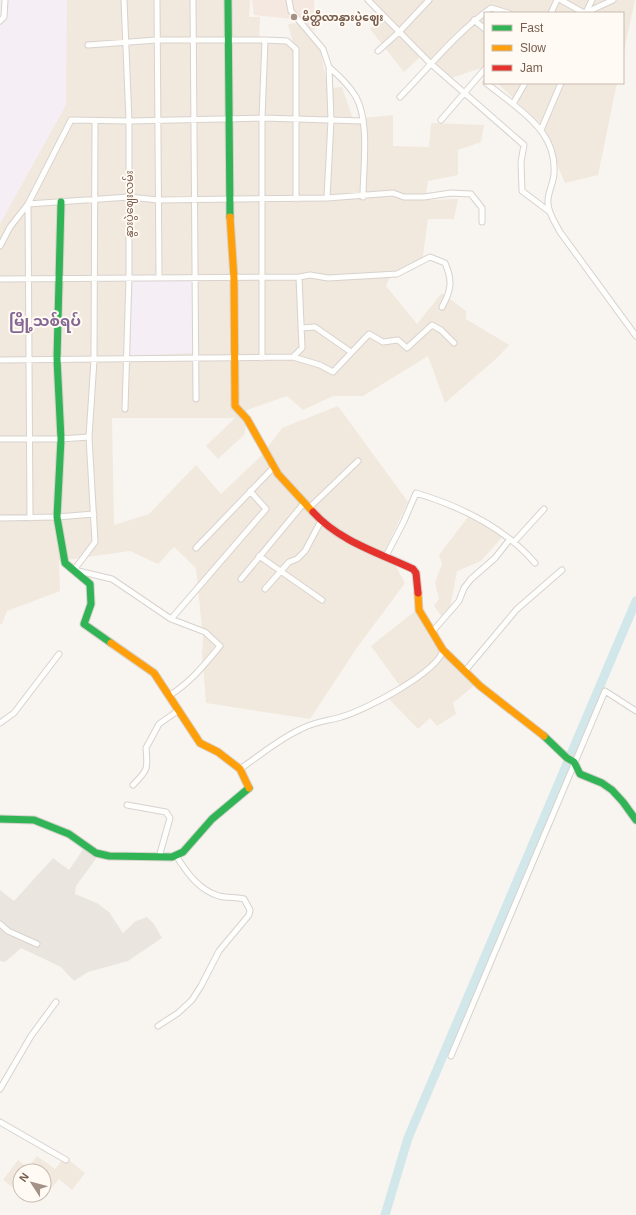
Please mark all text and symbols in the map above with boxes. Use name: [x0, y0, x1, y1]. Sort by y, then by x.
place label: မိတ္ထီလာနွားပွဲဈေး: [302, 10, 383, 27]
marker: မိတ္ထီလာနွားပွဲဈေး: [289, 12, 299, 22]
legend: [484, 12, 624, 84]
text: Fast: [520, 21, 544, 35]
text: Slow: [520, 41, 546, 55]
text: Jam: [520, 61, 543, 75]
street label: နွားပွဲဈေးလမ်း: [122, 170, 138, 237]
district label: မြို့သစ်ရပ်: [9, 311, 81, 333]
north arrow: [12, 1163, 52, 1203]
text: N: [17, 1170, 31, 1184]

